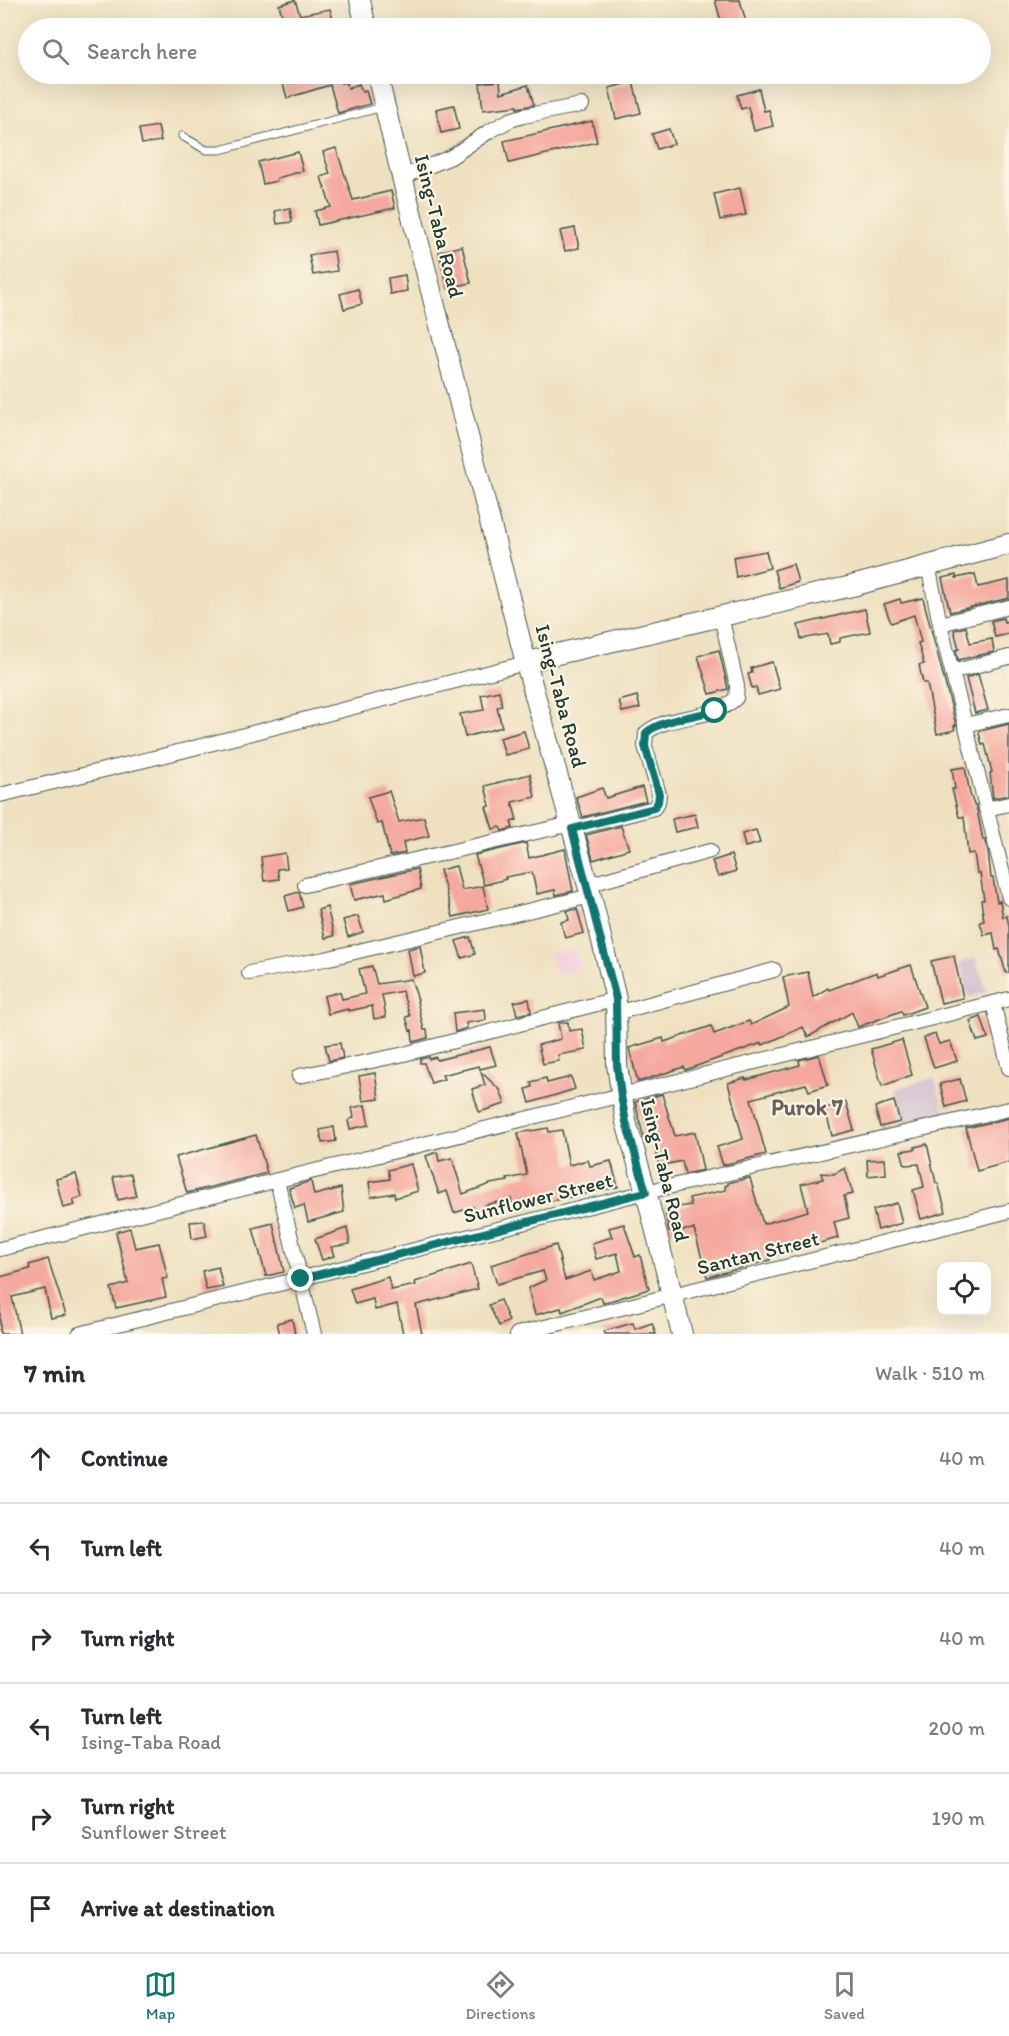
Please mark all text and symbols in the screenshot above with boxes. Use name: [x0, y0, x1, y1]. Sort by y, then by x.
search box: [18, 18, 991, 84]
icon: search: [39, 35, 72, 68]
text: Search here: [87, 38, 197, 65]
street label: Ising-Taba Road: [410, 152, 469, 300]
street label: Ising-Taba Road: [530, 622, 593, 770]
route start: [701, 697, 727, 723]
district label: Purok 7: [771, 1094, 843, 1121]
street label: Ising-Taba Road: [636, 1096, 695, 1244]
street label: Sunflower Street: [461, 1167, 615, 1228]
street label: Santan Street: [694, 1225, 822, 1280]
map controls: [937, 1262, 991, 1316]
button: locate: [937, 1262, 991, 1316]
route end: [287, 1265, 313, 1291]
text: 7 min: [24, 1357, 85, 1389]
text: Walk · 510 m: [875, 1361, 985, 1385]
icon: ahead: [24, 1442, 57, 1475]
text: Continue: [81, 1445, 168, 1472]
text: 40 m: [939, 1446, 985, 1470]
icon: left: [24, 1532, 57, 1565]
text: Turn left: [81, 1535, 162, 1562]
text: 40 m: [939, 1536, 985, 1560]
icon: right: [24, 1622, 57, 1655]
text: Turn right: [81, 1625, 175, 1652]
text: 40 m: [939, 1626, 985, 1650]
text: Turn left: [81, 1703, 162, 1730]
icon: left: [24, 1712, 57, 1745]
text: 200 m: [929, 1716, 985, 1740]
text: Ising-Taba Road: [81, 1730, 221, 1754]
text: Turn right: [81, 1793, 175, 1820]
icon: right: [24, 1802, 57, 1835]
text: 190 m: [932, 1806, 985, 1830]
text: Sunflower Street: [81, 1820, 226, 1844]
icon: arrive: [24, 1892, 57, 1925]
text: Arrive at destination: [81, 1895, 275, 1922]
tab: Map: [144, 1968, 177, 2023]
tab: Directions: [465, 1968, 536, 2023]
tab: Saved: [824, 1968, 865, 2023]

